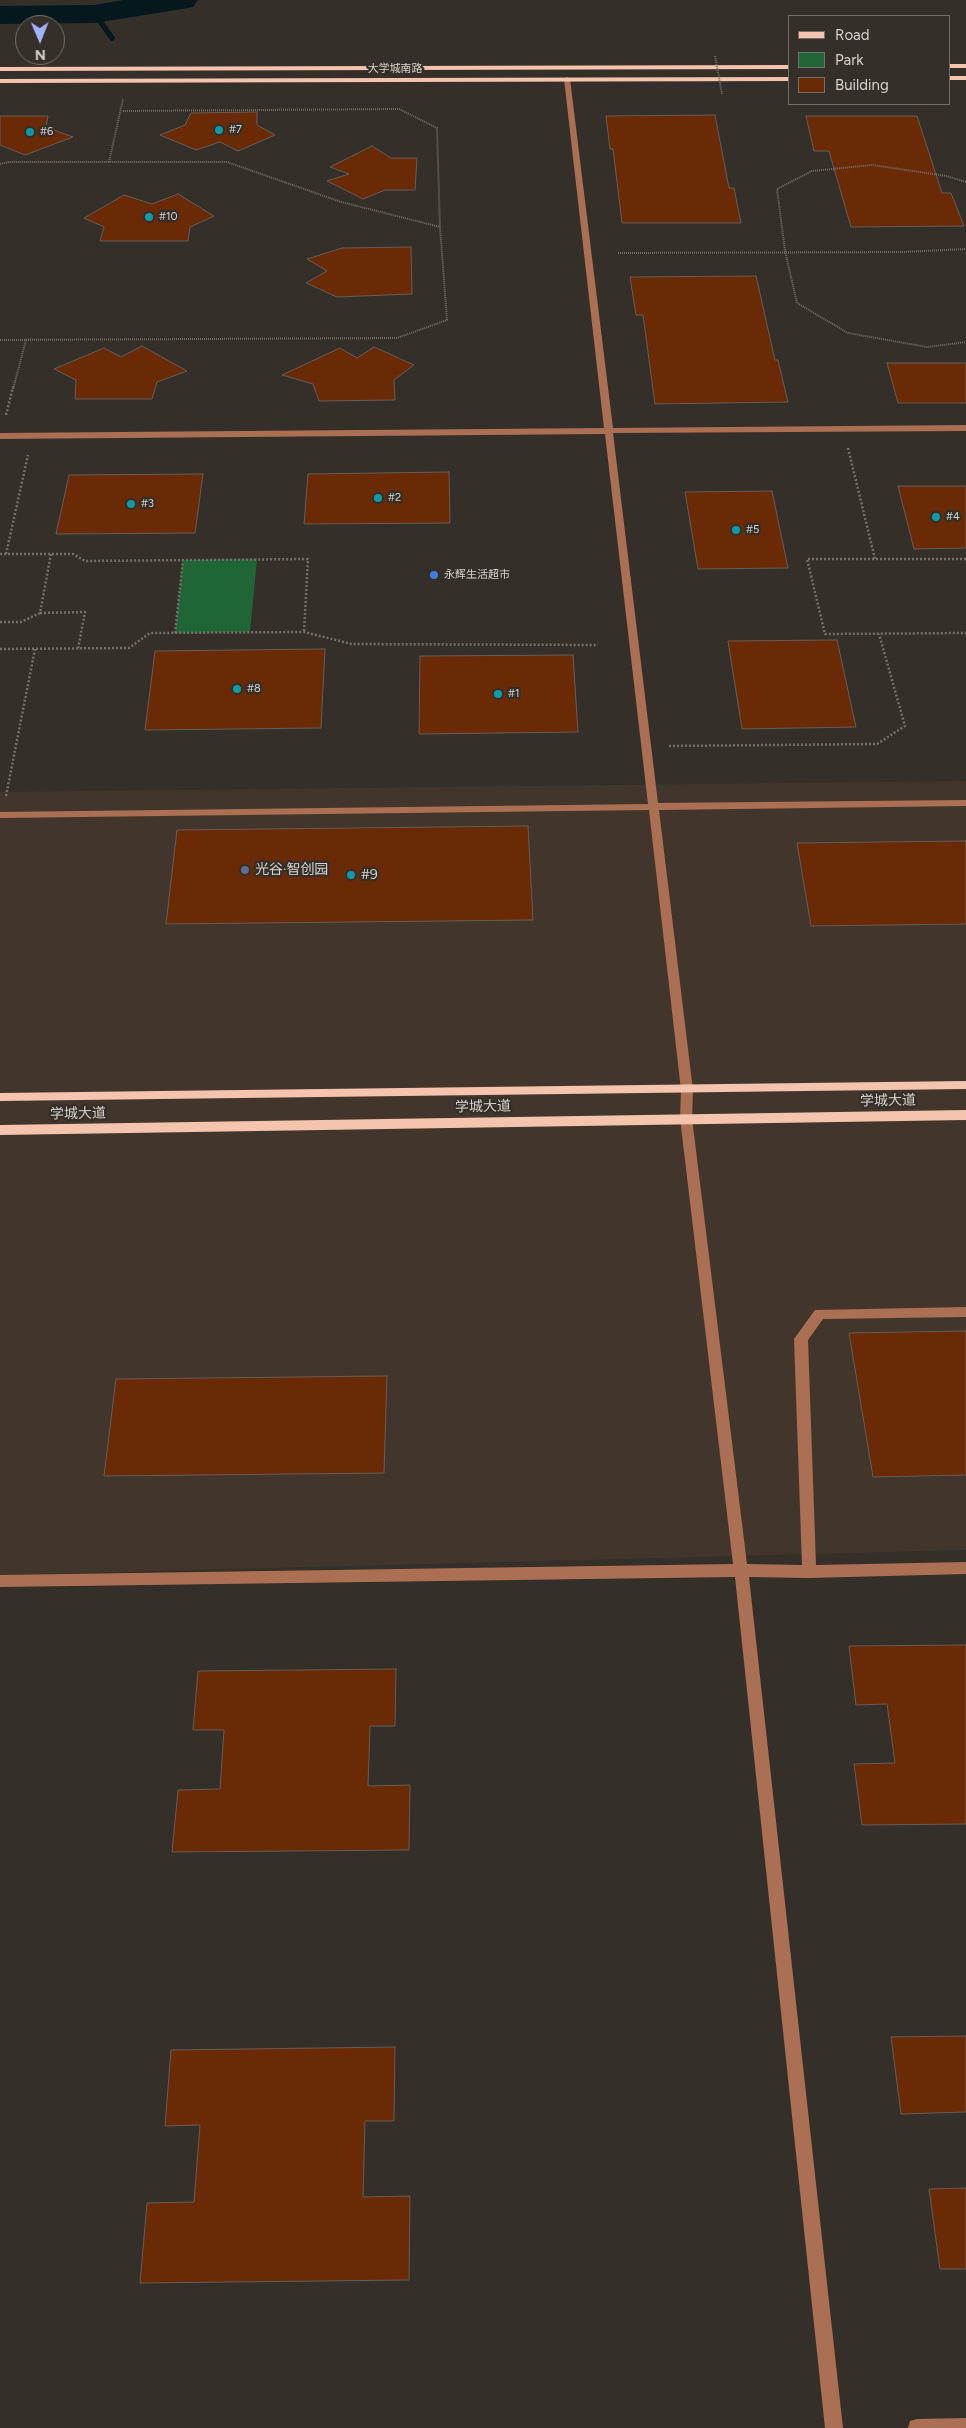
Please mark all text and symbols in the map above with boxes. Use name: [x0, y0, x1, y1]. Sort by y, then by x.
north arrow: [15, 15, 65, 65]
legend: [788, 15, 951, 105]
text: Road: [835, 26, 870, 44]
text: N: [35, 46, 46, 63]
text: Park: [835, 51, 864, 69]
street label: 大学城南路: [368, 62, 422, 76]
text: Building: [835, 76, 889, 94]
place label: #7: [229, 123, 242, 137]
marker: #7: [213, 124, 225, 136]
place label: #6: [40, 125, 53, 139]
marker: #6: [24, 126, 36, 138]
place label: #10: [159, 210, 178, 224]
marker: #10: [143, 211, 155, 223]
place label: #2: [388, 491, 401, 505]
marker: #2: [372, 492, 384, 504]
place label: #3: [141, 497, 154, 511]
marker: #3: [125, 498, 137, 510]
place label: #4: [946, 510, 960, 524]
marker: #4: [930, 511, 942, 523]
place label: #5: [746, 523, 759, 537]
marker: #5: [730, 524, 742, 536]
place label: 永辉生活超市: [444, 568, 510, 582]
marker: 永辉生活超市: [428, 569, 440, 581]
place label: #8: [247, 682, 261, 696]
marker: #8: [231, 683, 243, 695]
place label: #1: [508, 687, 519, 701]
marker: #1: [492, 688, 504, 700]
place label: 光谷·智创园: [255, 862, 329, 878]
marker: 光谷·智创园: [239, 864, 251, 876]
place label: #9: [361, 867, 378, 883]
marker: #9: [345, 869, 357, 881]
street label: 学城大道: [860, 1092, 916, 1110]
street label: 学城大道: [455, 1098, 511, 1116]
street label: 学城大道: [50, 1105, 106, 1123]

